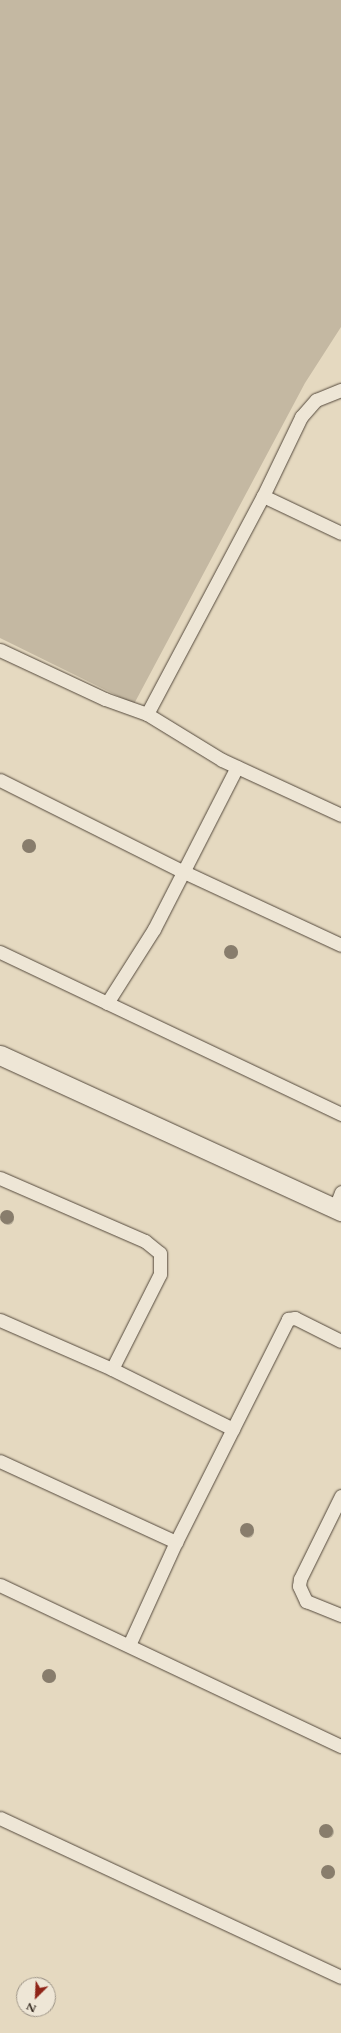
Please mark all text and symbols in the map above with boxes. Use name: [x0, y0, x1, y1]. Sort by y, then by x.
north arrow: [16, 1977, 56, 2017]
text: N: [24, 1999, 39, 2016]

